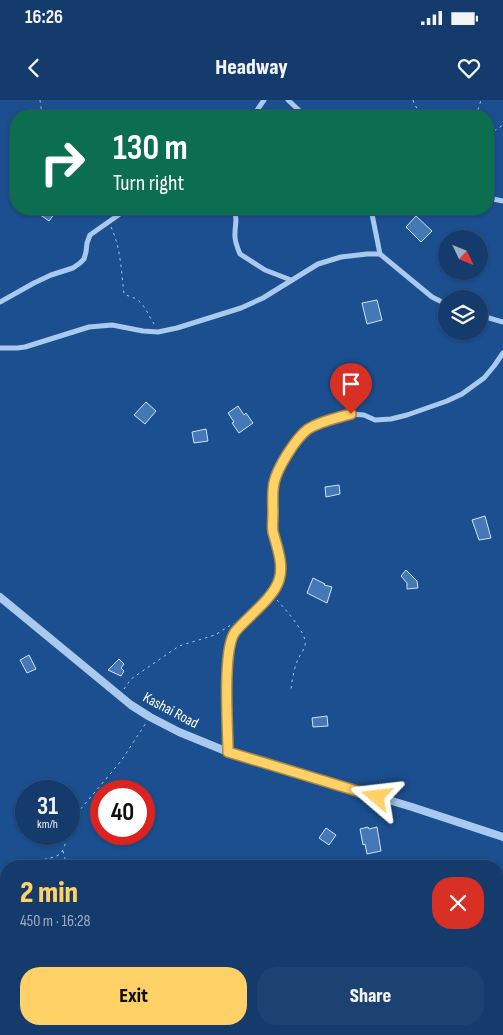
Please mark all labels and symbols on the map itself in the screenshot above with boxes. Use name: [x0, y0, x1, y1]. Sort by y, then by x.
north arrow: [438, 230, 488, 280]
pin: [330, 363, 372, 414]
street label: Kashai Road: [140, 688, 202, 733]
position arrow: [350, 770, 402, 822]
speed limit sign: 40: [90, 780, 155, 845]

